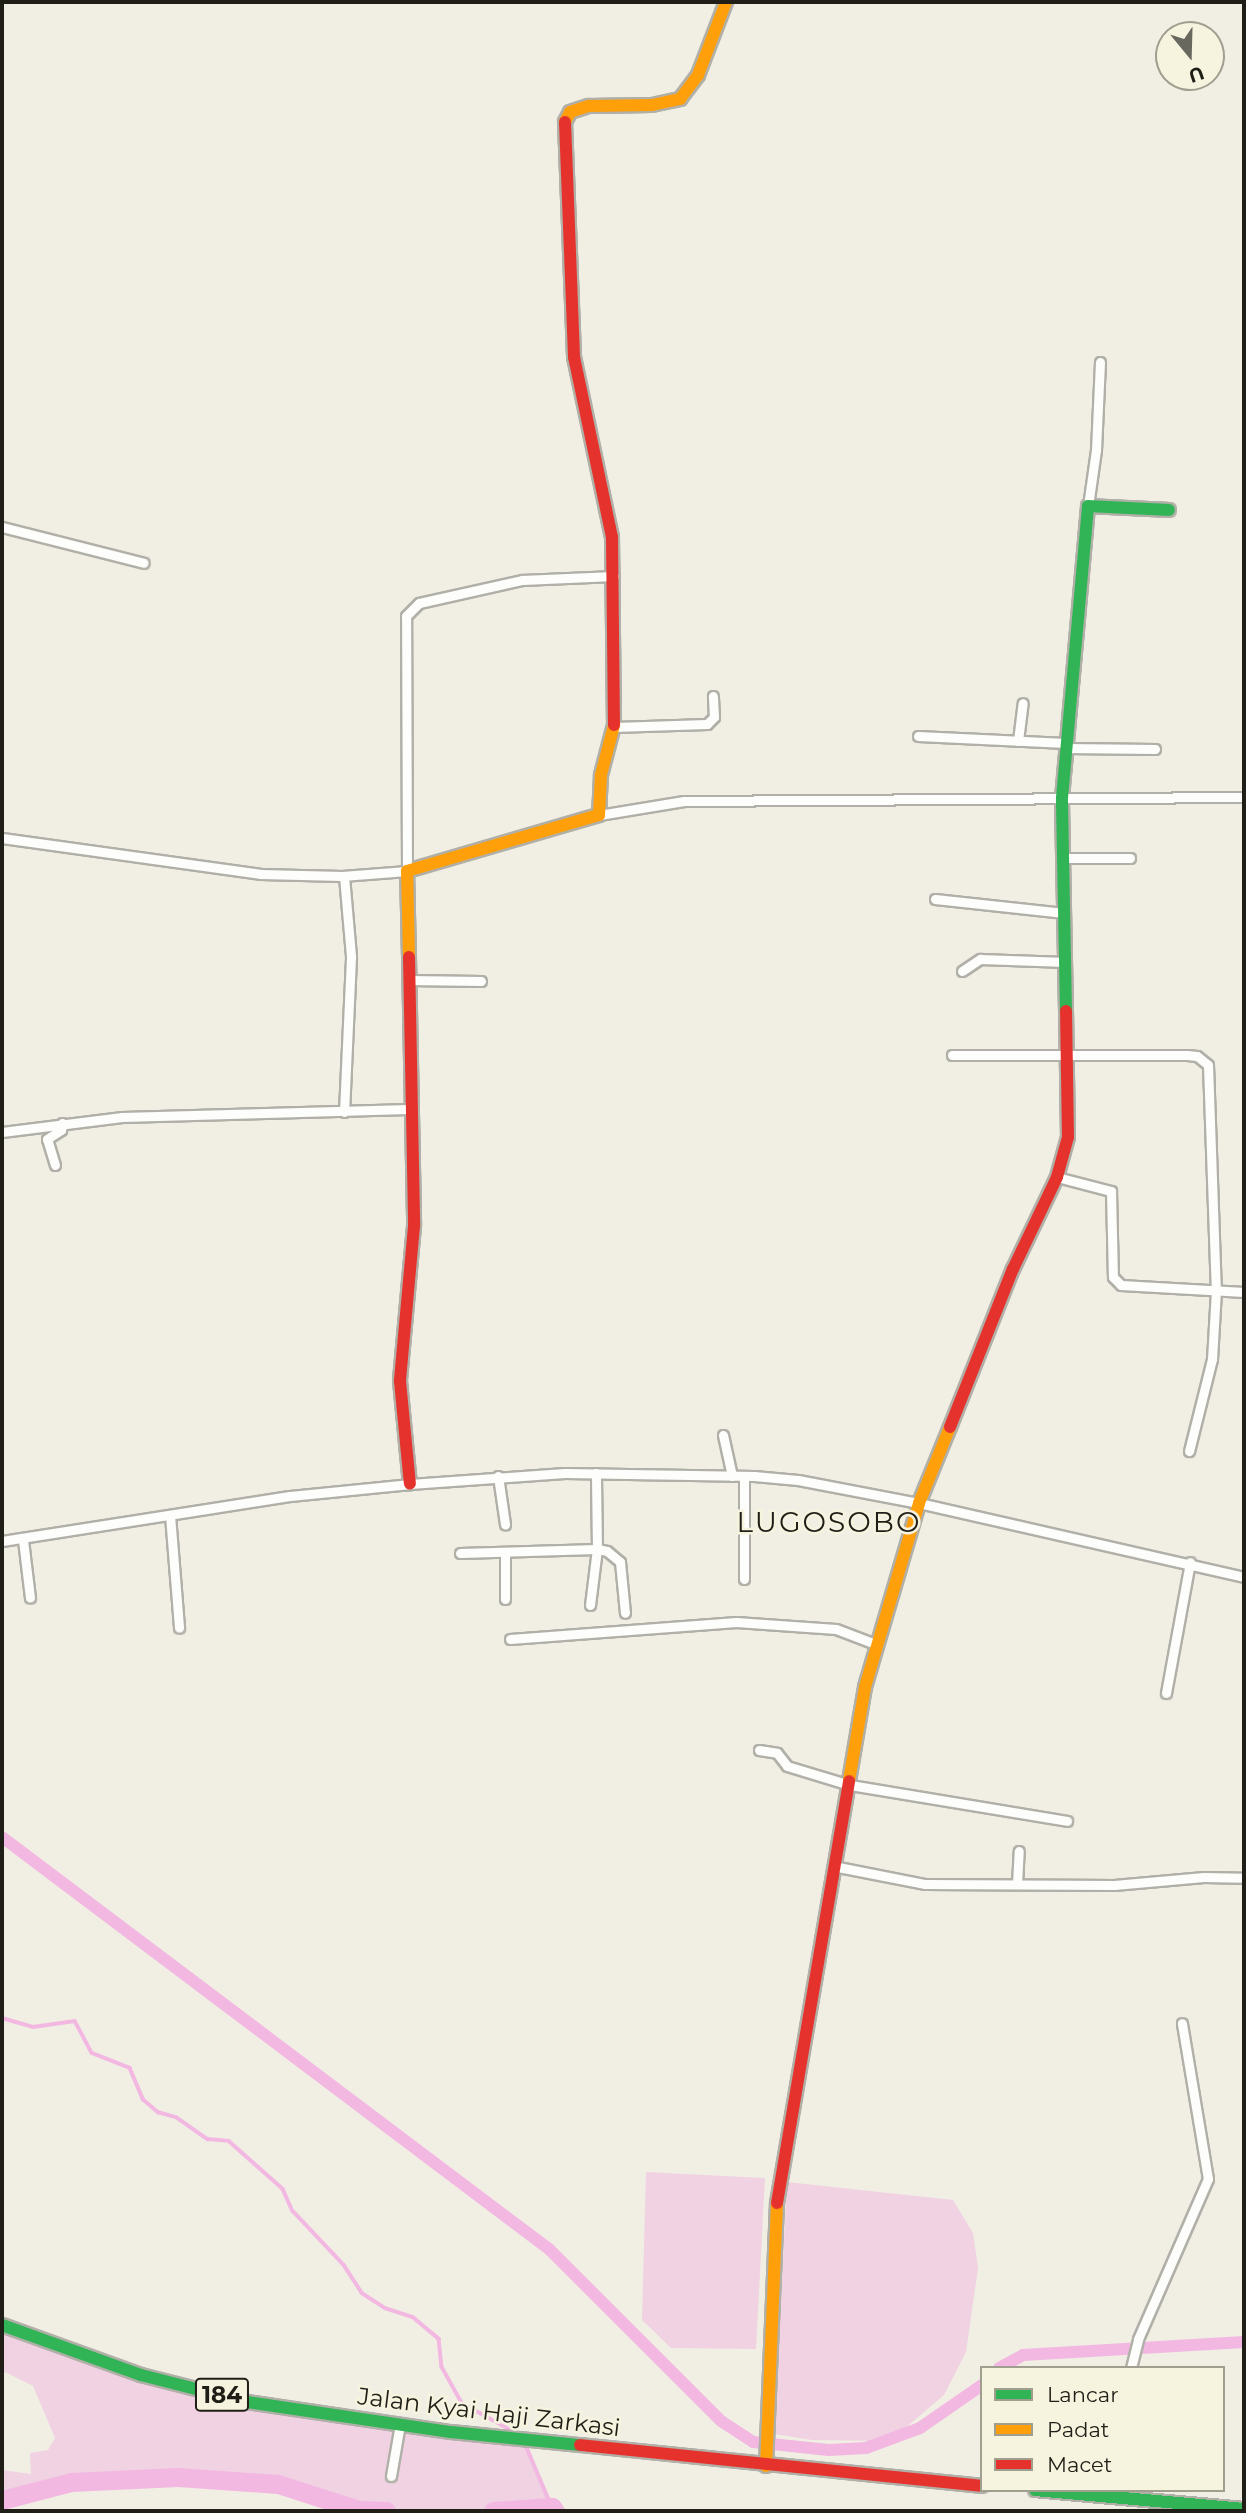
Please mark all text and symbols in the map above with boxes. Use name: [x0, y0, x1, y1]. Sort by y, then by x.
north arrow: [1155, 21, 1225, 91]
text: U: [1186, 61, 1207, 88]
district label: LUGOSOBO: [738, 1505, 920, 1539]
legend: [980, 2366, 1225, 2492]
road number: 184: [194, 2376, 250, 2414]
street label: Jalan Kyai Haji Zarkasi: [356, 2382, 622, 2442]
text: Lancar: [1047, 2382, 1119, 2407]
text: Padat: [1047, 2417, 1109, 2442]
text: Macet: [1047, 2452, 1112, 2477]

